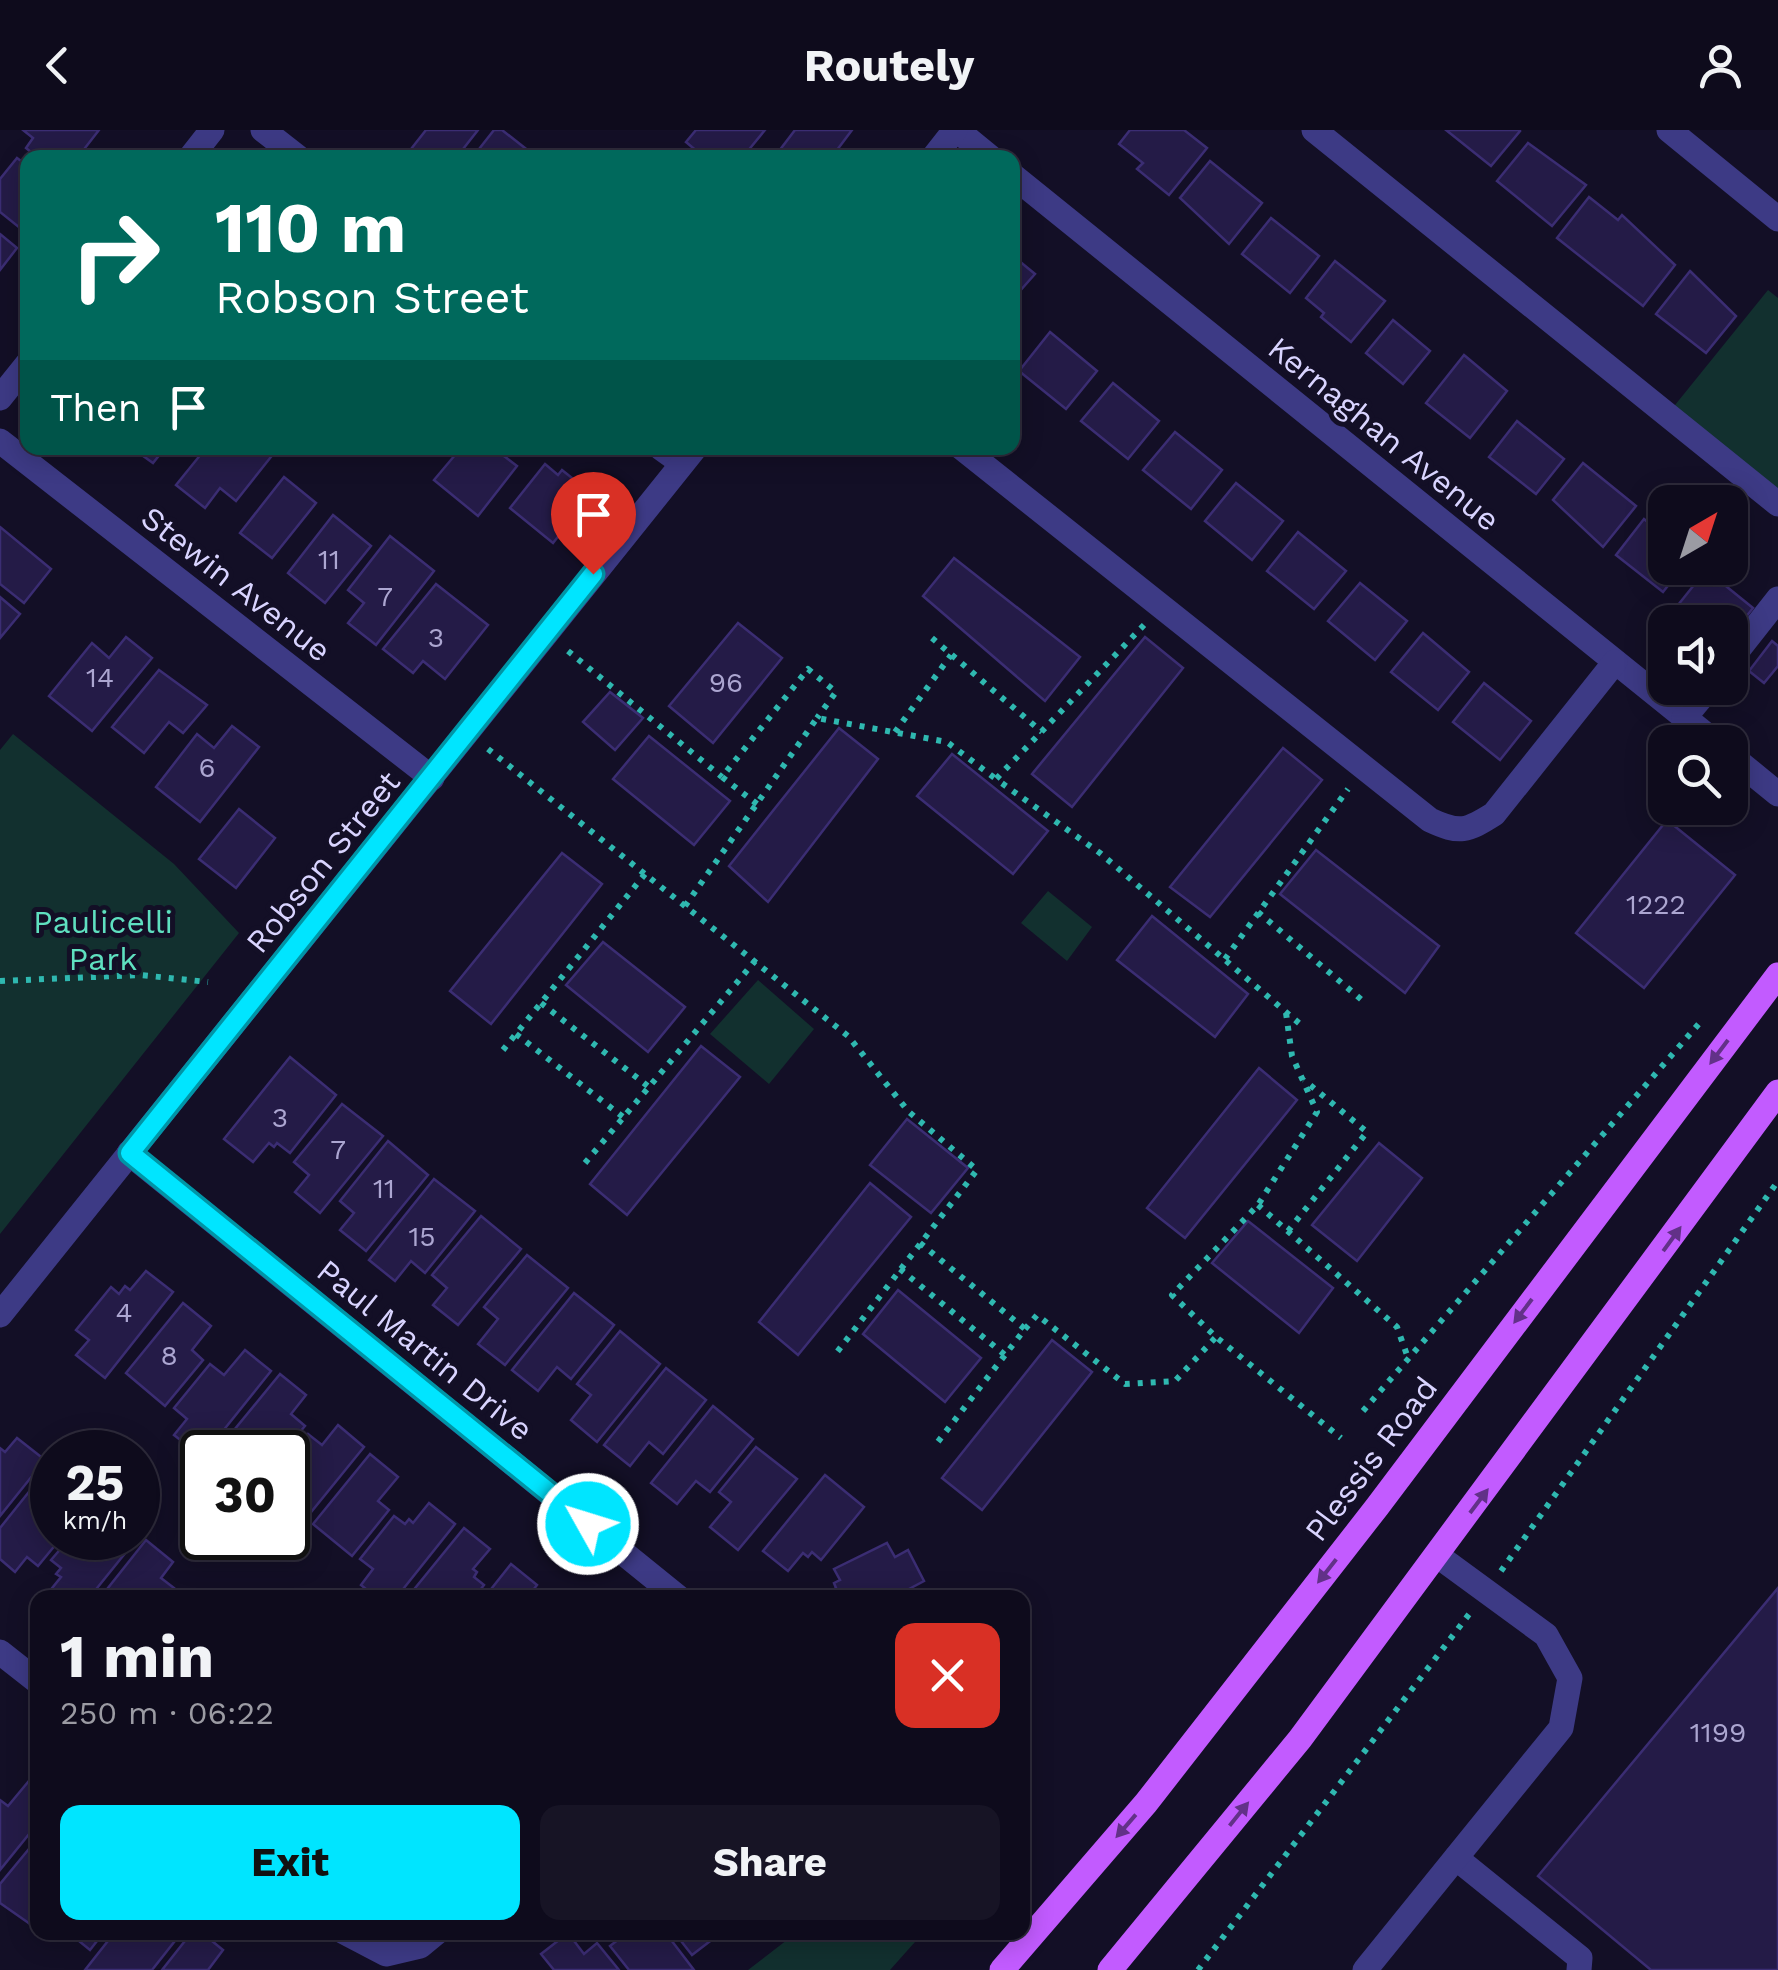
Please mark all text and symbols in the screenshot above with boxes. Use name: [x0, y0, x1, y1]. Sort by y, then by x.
icon: back: [30, 38, 85, 93]
icon: person: [1693, 38, 1748, 93]
text: Routely: [804, 39, 974, 92]
text: 110 m: [215, 187, 406, 269]
icon: right: [50, 190, 180, 320]
text: Robson Street: [215, 271, 529, 324]
street label: Kernaghan Avenue: [1261, 329, 1507, 539]
icon: arrive: [161, 380, 216, 435]
text: Then: [50, 386, 141, 430]
pin: [551, 472, 636, 575]
north arrow: [1648, 485, 1748, 585]
map controls: [1648, 485, 1748, 825]
icon: arrive: [566, 487, 621, 542]
street label: Stewin Avenue: [134, 498, 338, 670]
house number: 11: [318, 543, 340, 576]
house number: 7: [377, 580, 393, 613]
button: sound: [1648, 605, 1748, 705]
house number: 3: [428, 621, 444, 654]
house number: 14: [86, 661, 114, 694]
house number: 96: [709, 666, 743, 699]
button: search: [1648, 725, 1748, 825]
house number: 6: [198, 751, 216, 784]
street label: Robson Street: [238, 763, 408, 961]
house number: 1222: [1626, 888, 1686, 921]
park label: Paulicelli Park: [33, 903, 173, 978]
one-way arrow: [1709, 1039, 1730, 1065]
house number: 3: [272, 1101, 288, 1134]
house number: 7: [330, 1133, 346, 1166]
house number: 11: [373, 1172, 395, 1205]
house number: 15: [408, 1220, 436, 1253]
one-way arrow: [1661, 1226, 1681, 1252]
street label: Paul Martin Drive: [309, 1251, 541, 1449]
house number: 4: [115, 1296, 133, 1329]
one-way arrow: [1513, 1298, 1533, 1324]
house number: 8: [160, 1339, 178, 1372]
street label: Plessis Road: [1297, 1369, 1445, 1549]
speed limit sign: 30: [180, 1430, 310, 1560]
text: 25: [66, 1453, 124, 1512]
position arrow: [536, 1472, 640, 1576]
one-way arrow: [1469, 1488, 1489, 1514]
text: km/h: [63, 1506, 127, 1535]
one-way arrow: [1318, 1558, 1338, 1584]
text: 1 min: [60, 1621, 214, 1692]
button: close: [895, 1623, 1000, 1728]
text: 250 m · 06:22: [60, 1694, 274, 1732]
house number: 1199: [1690, 1716, 1746, 1749]
one-way arrow: [1228, 1802, 1249, 1827]
button: Exit: [60, 1805, 520, 1920]
button: Share: [540, 1805, 1000, 1920]
one-way arrow: [1116, 1813, 1138, 1838]

